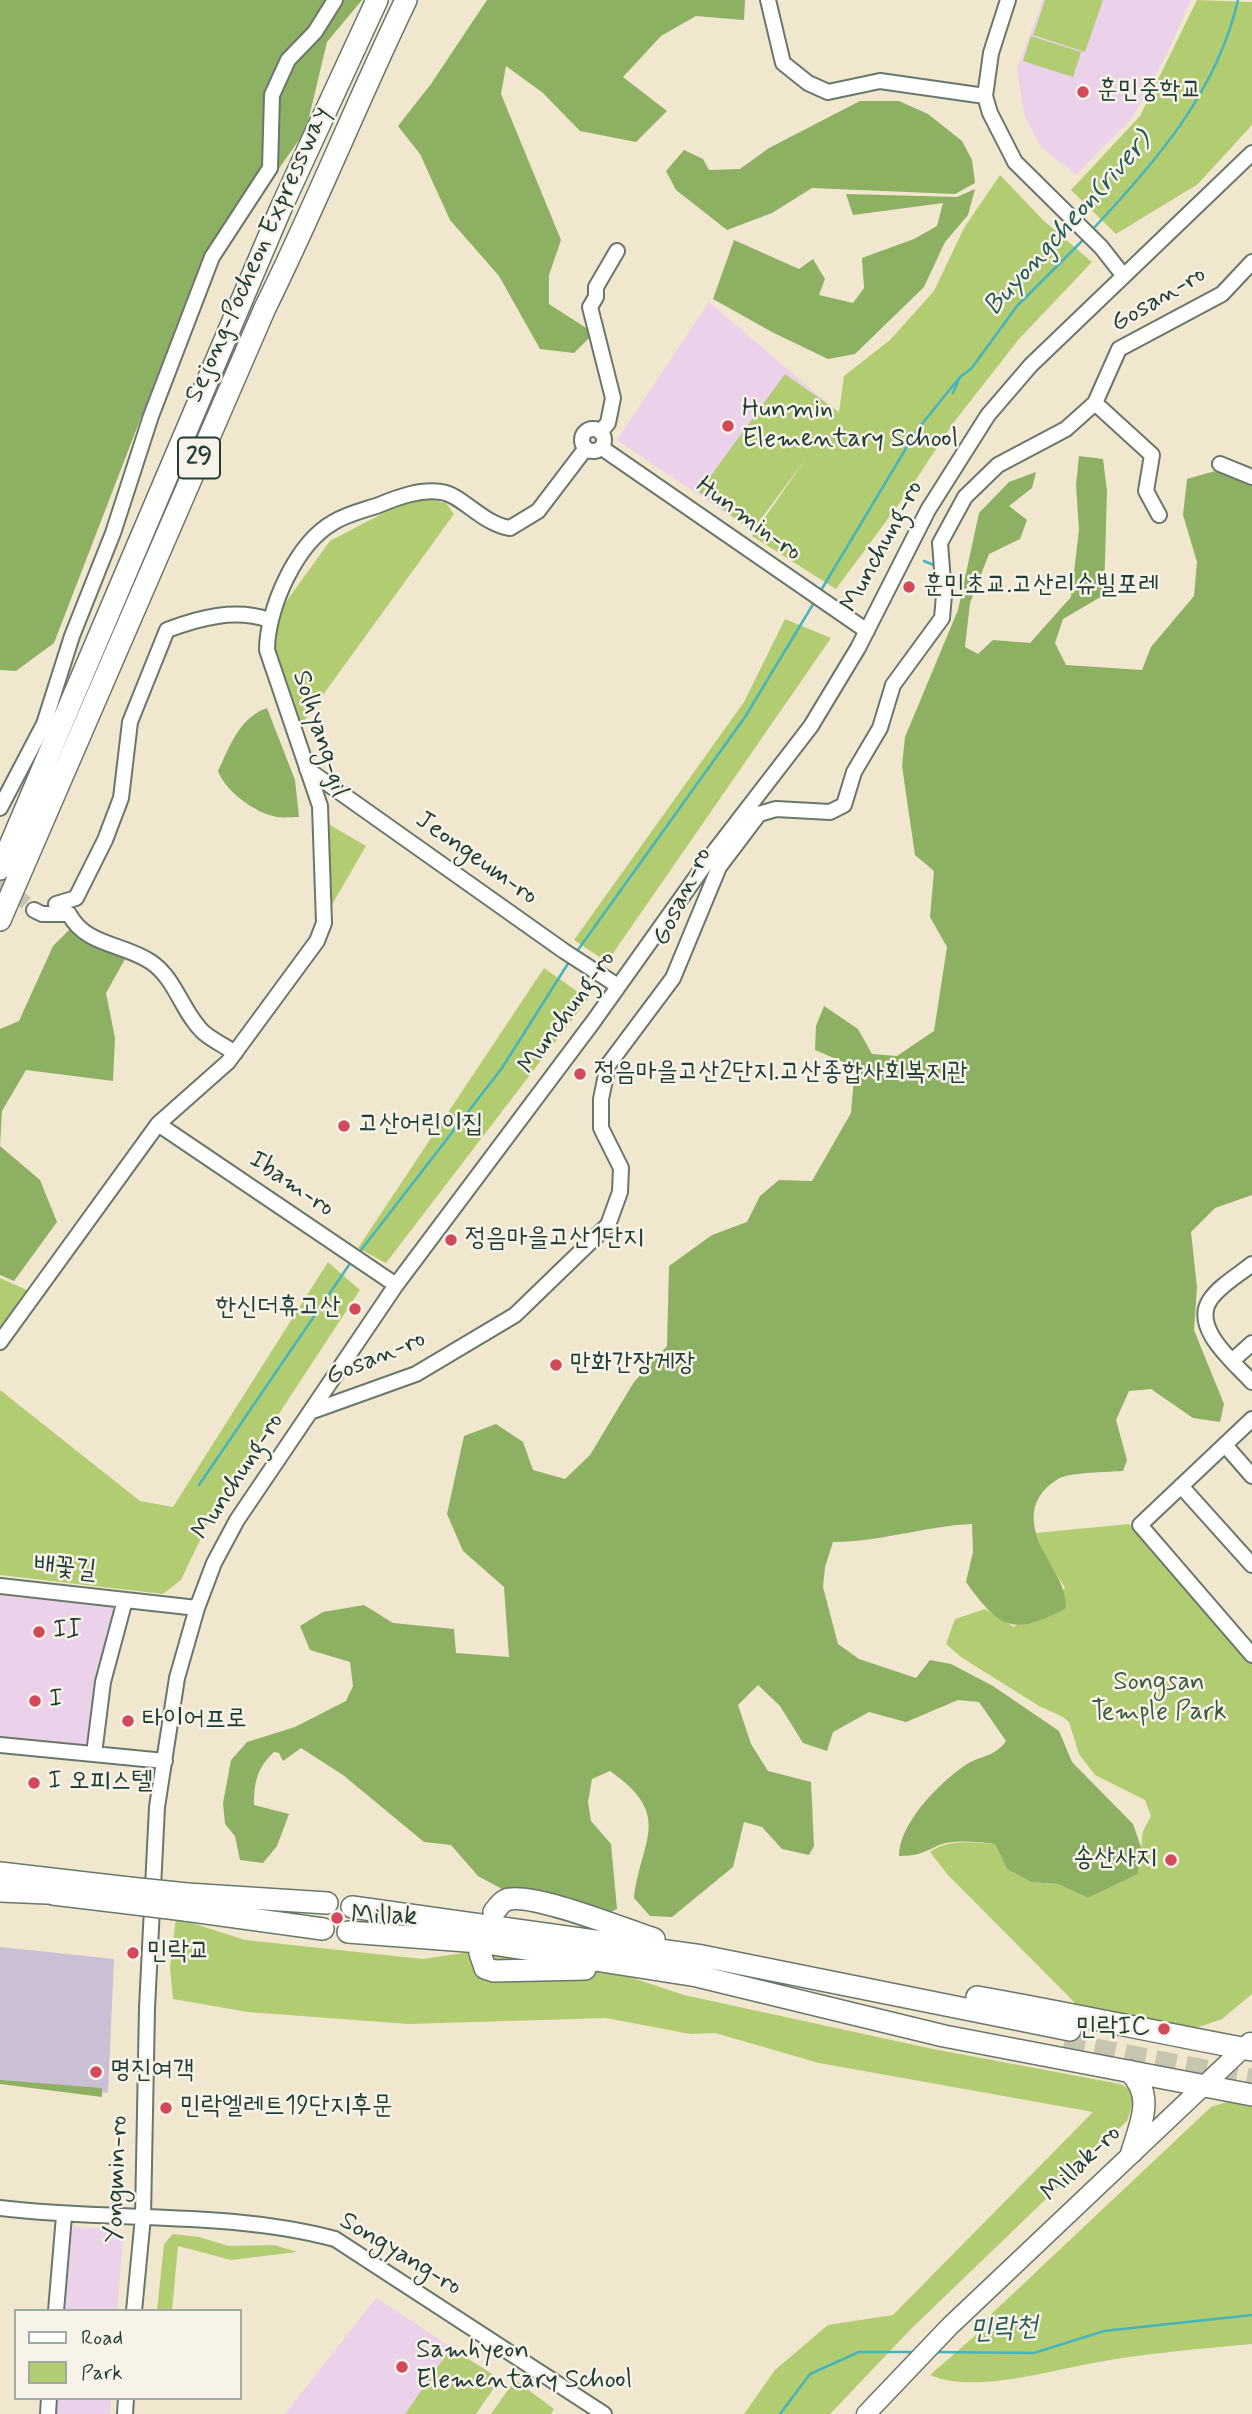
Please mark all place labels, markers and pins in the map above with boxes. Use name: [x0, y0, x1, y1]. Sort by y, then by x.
place label: 훈민중학교: [1097, 76, 1202, 108]
marker: 훈민중학교: [1075, 84, 1091, 100]
place label: Hunmin Elementary School: [742, 395, 958, 457]
marker: Hunmin Elementary School: [720, 418, 736, 434]
place label: 훈민초교.고산리슈빌포레: [923, 571, 1159, 603]
marker: 훈민초교.고산리슈빌포레: [901, 579, 917, 595]
place label: 정음마을고산2단지.고산종합사회복지관: [594, 1058, 968, 1090]
marker: 정음마을고산2단지.고산종합사회복지관: [572, 1066, 588, 1082]
place label: 고산어린이집: [358, 1110, 484, 1142]
marker: 고산어린이집: [336, 1118, 352, 1134]
place label: 정음마을고산1단지: [465, 1224, 644, 1256]
marker: 정음마을고산1단지: [443, 1232, 459, 1248]
place label: 한신더휴고산: [215, 1293, 341, 1325]
marker: 한신더휴고산: [347, 1301, 363, 1317]
place label: 만화간장게장: [570, 1349, 696, 1381]
marker: 만화간장게장: [548, 1357, 564, 1373]
place label: II: [53, 1616, 82, 1648]
marker: II: [31, 1624, 47, 1640]
place label: I: [49, 1685, 63, 1717]
marker: I: [27, 1693, 43, 1709]
place label: 타이어프로: [142, 1705, 247, 1737]
marker: 타이어프로: [120, 1713, 136, 1729]
place label: I 오피스텔: [48, 1767, 152, 1799]
marker: I 오피스텔: [26, 1775, 42, 1791]
place label: 송산사지: [1073, 1844, 1157, 1876]
marker: 송산사지: [1163, 1852, 1179, 1868]
place label: Millak: [351, 1902, 417, 1934]
marker: Millak: [329, 1910, 345, 1926]
place label: 민락교: [147, 1937, 210, 1969]
marker: 민락교: [125, 1945, 141, 1961]
place label: 민락IC: [1076, 2013, 1150, 2045]
marker: 민락IC: [1156, 2021, 1172, 2037]
place label: 명진여객: [110, 2056, 194, 2088]
marker: 명진여객: [88, 2064, 104, 2080]
place label: 민락엘레트19단지후문: [180, 2092, 393, 2124]
marker: 민락엘레트19단지후문: [158, 2100, 174, 2116]
place label: Samhyeon Elementary School: [416, 2336, 632, 2398]
marker: Samhyeon Elementary School: [394, 2359, 410, 2375]

